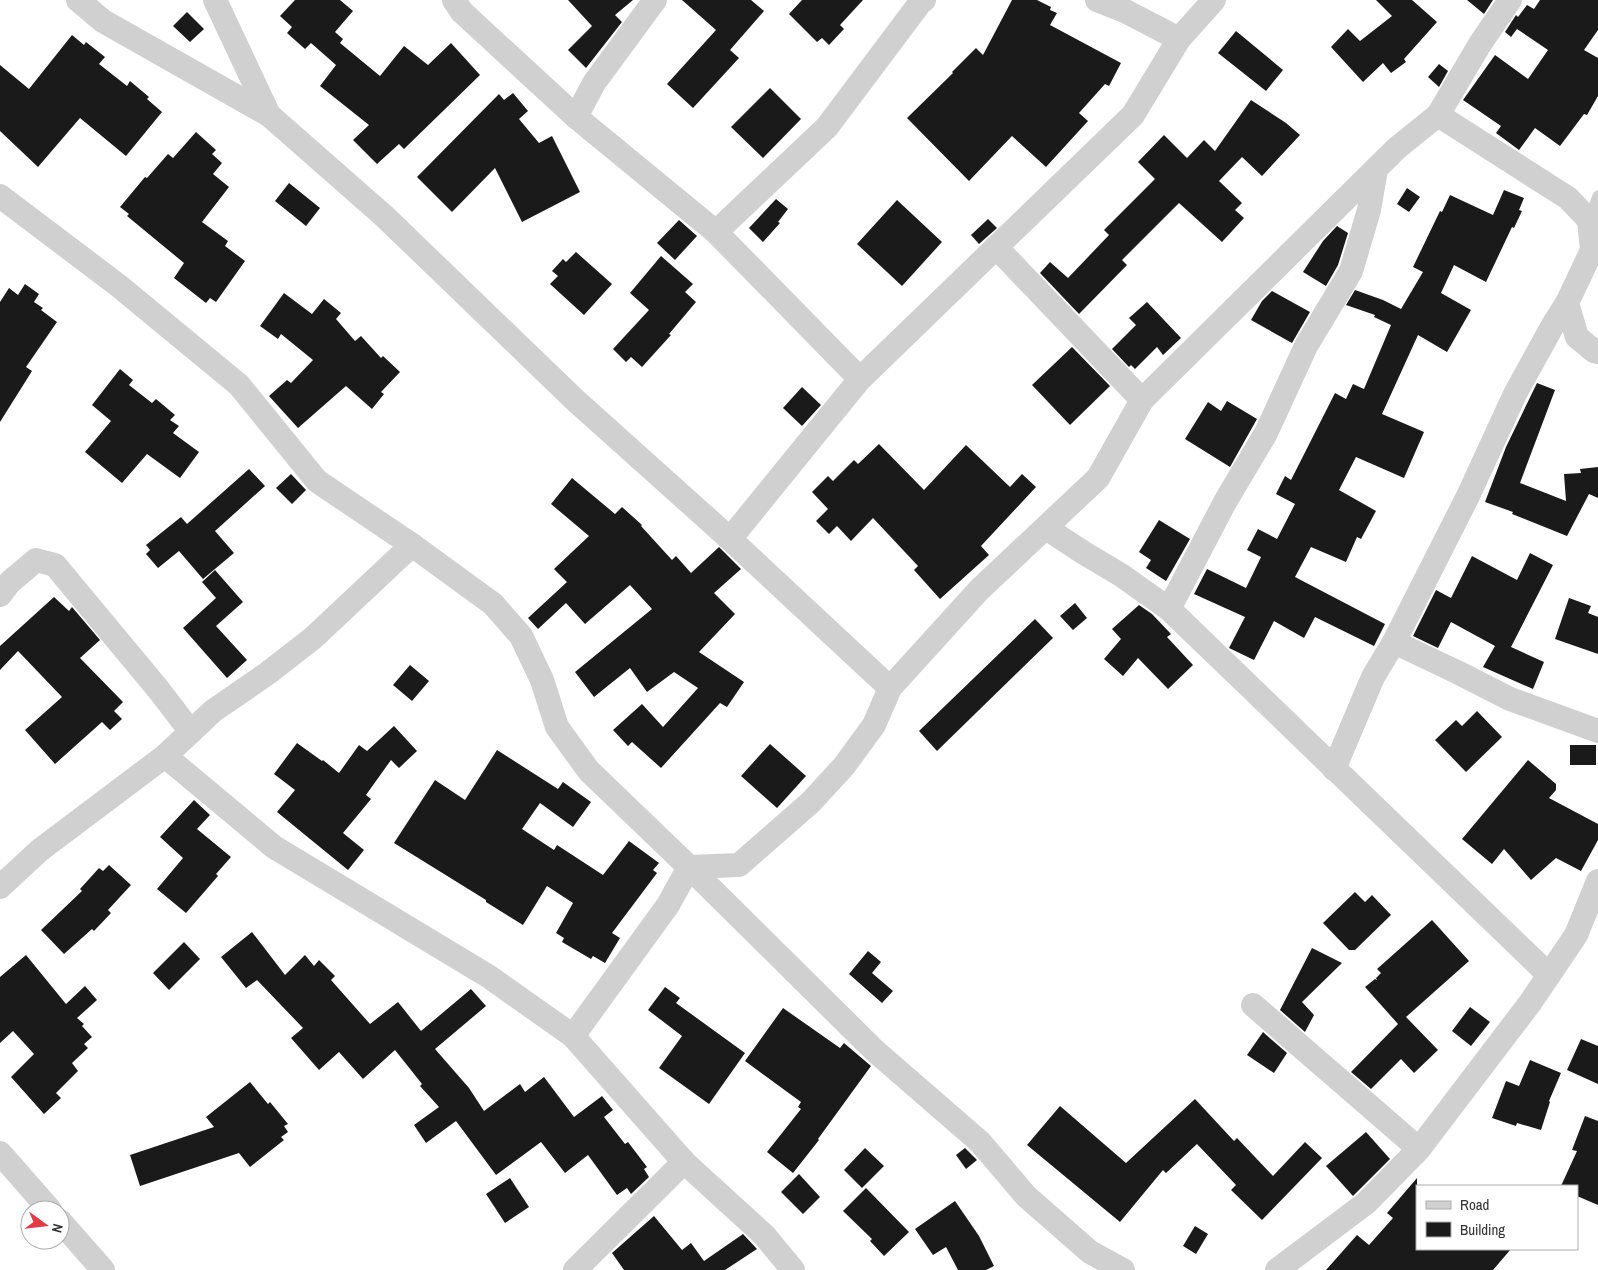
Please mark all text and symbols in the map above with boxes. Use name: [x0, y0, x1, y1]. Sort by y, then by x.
legend: [1416, 1185, 1578, 1250]
text: Road: [1460, 1194, 1489, 1215]
north arrow: [20, 1200, 70, 1250]
text: Building: [1460, 1219, 1505, 1240]
text: N: [48, 1222, 67, 1235]

